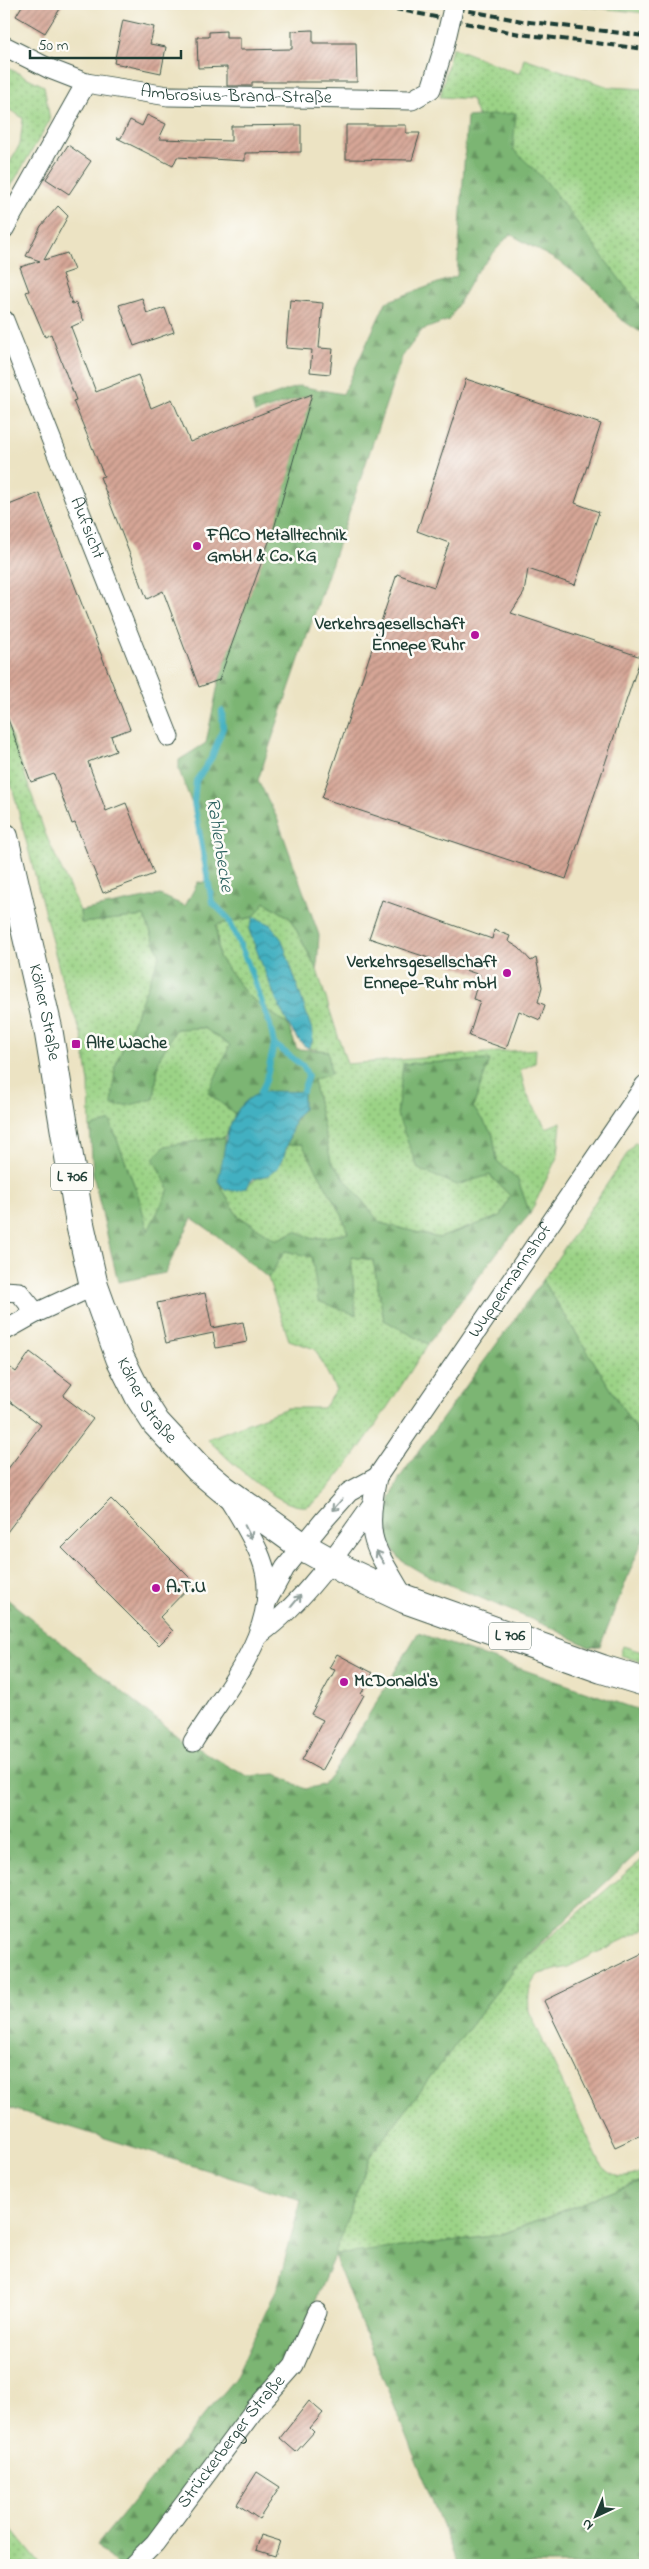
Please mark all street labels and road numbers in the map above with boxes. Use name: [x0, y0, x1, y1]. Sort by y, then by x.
street label: Ambrosius-Brand-Straße: [138, 79, 333, 112]
street label: Aufsicht: [62, 493, 110, 563]
street label: Kölner Straße: [21, 962, 66, 1064]
road number: L 706: [51, 1164, 93, 1190]
street label: Wuppermannshof: [462, 1218, 560, 1344]
street label: Kölner Straße: [109, 1353, 183, 1451]
road number: L 706: [489, 1622, 531, 1650]
street label: Strückerberger Straße: [172, 2369, 293, 2514]

